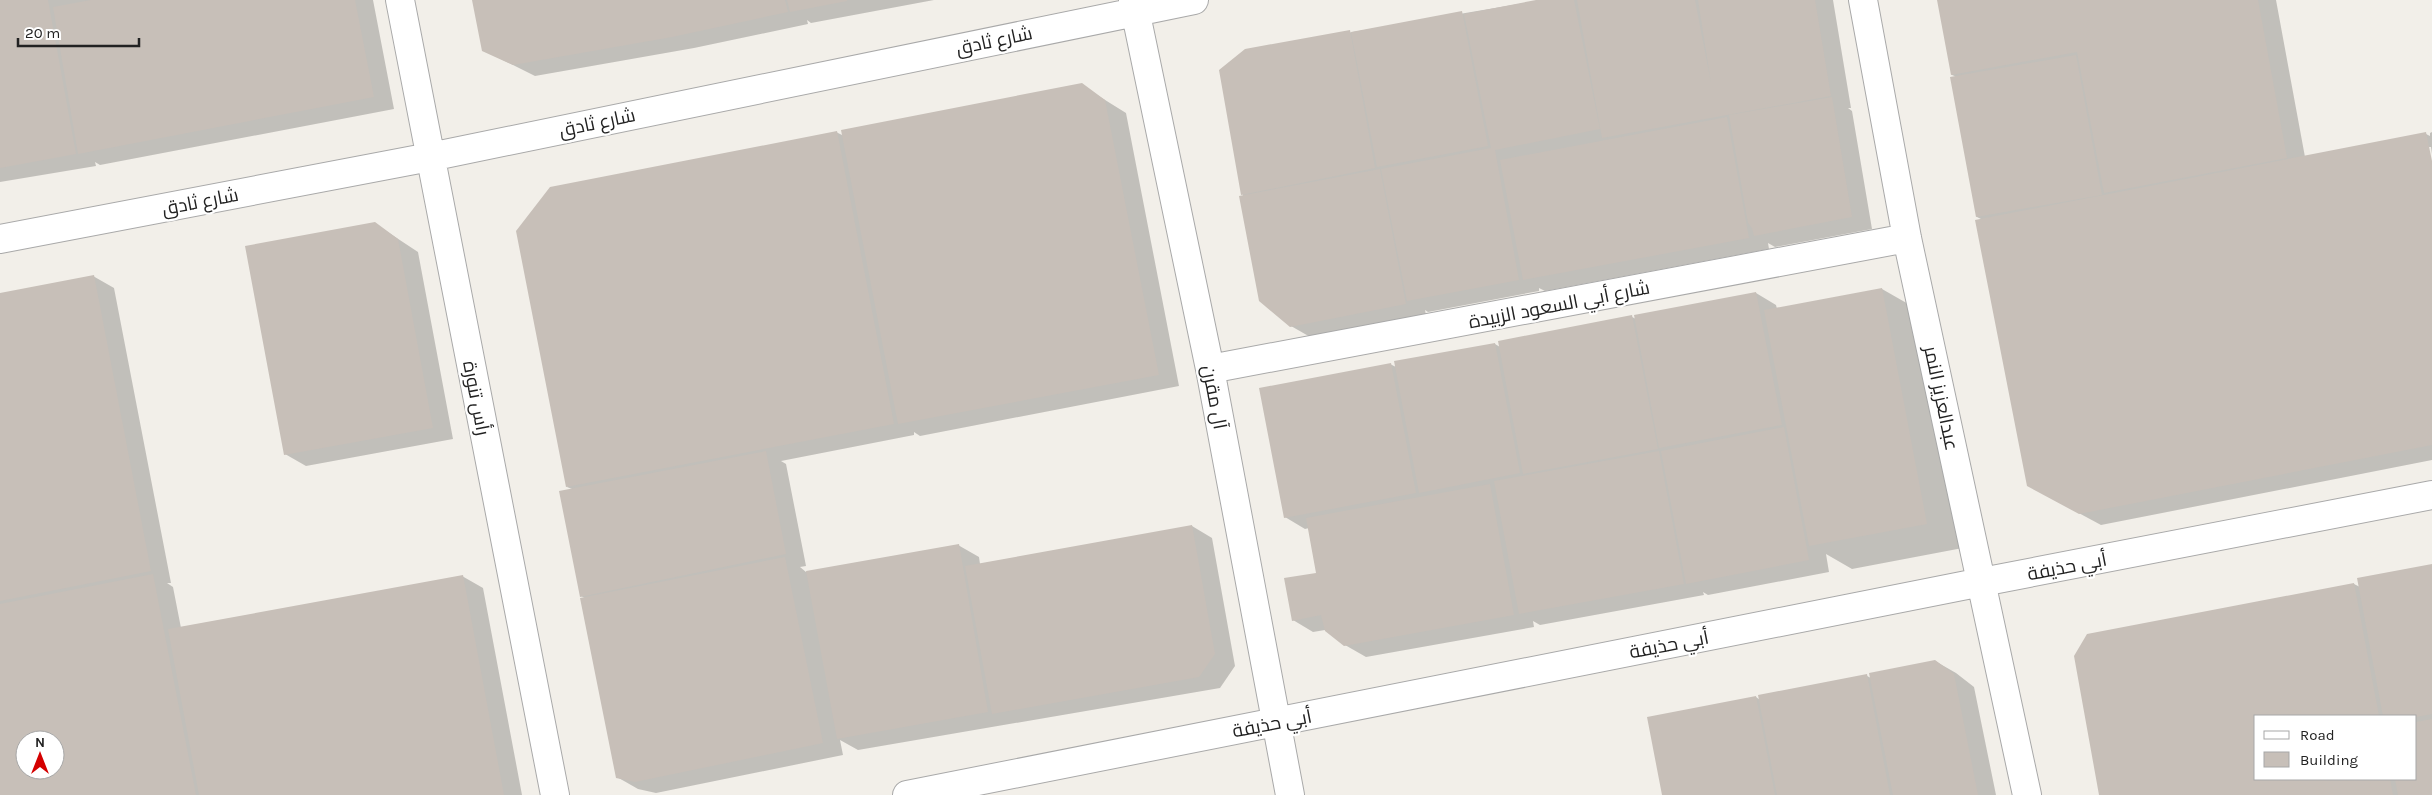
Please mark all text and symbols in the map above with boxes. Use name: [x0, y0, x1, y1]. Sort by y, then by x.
scale bar: [18, 15, 139, 47]
street label: شارع ثادق: [954, 22, 1035, 62]
text: 20 m: [25, 24, 60, 42]
street label: شارع ثادق: [557, 104, 638, 144]
street label: شارع ثادق: [160, 184, 241, 222]
street label: شارع أبي السعود الزبيدة: [1466, 276, 1652, 336]
street label: عبدالعزيز النمر: [1919, 343, 1963, 453]
street label: رأس تنورة: [458, 359, 495, 437]
street label: آل مقرن: [1197, 363, 1231, 431]
street label: أبي حذيفة: [2025, 548, 2109, 588]
street label: أبي حذيفة: [1627, 626, 1711, 666]
street label: أبي حذيفة: [1230, 705, 1314, 745]
legend: [2254, 715, 2417, 780]
text: Road: [2300, 726, 2335, 744]
north arrow: [15, 730, 65, 780]
text: N: [35, 734, 45, 751]
text: Building: [2300, 751, 2358, 769]

